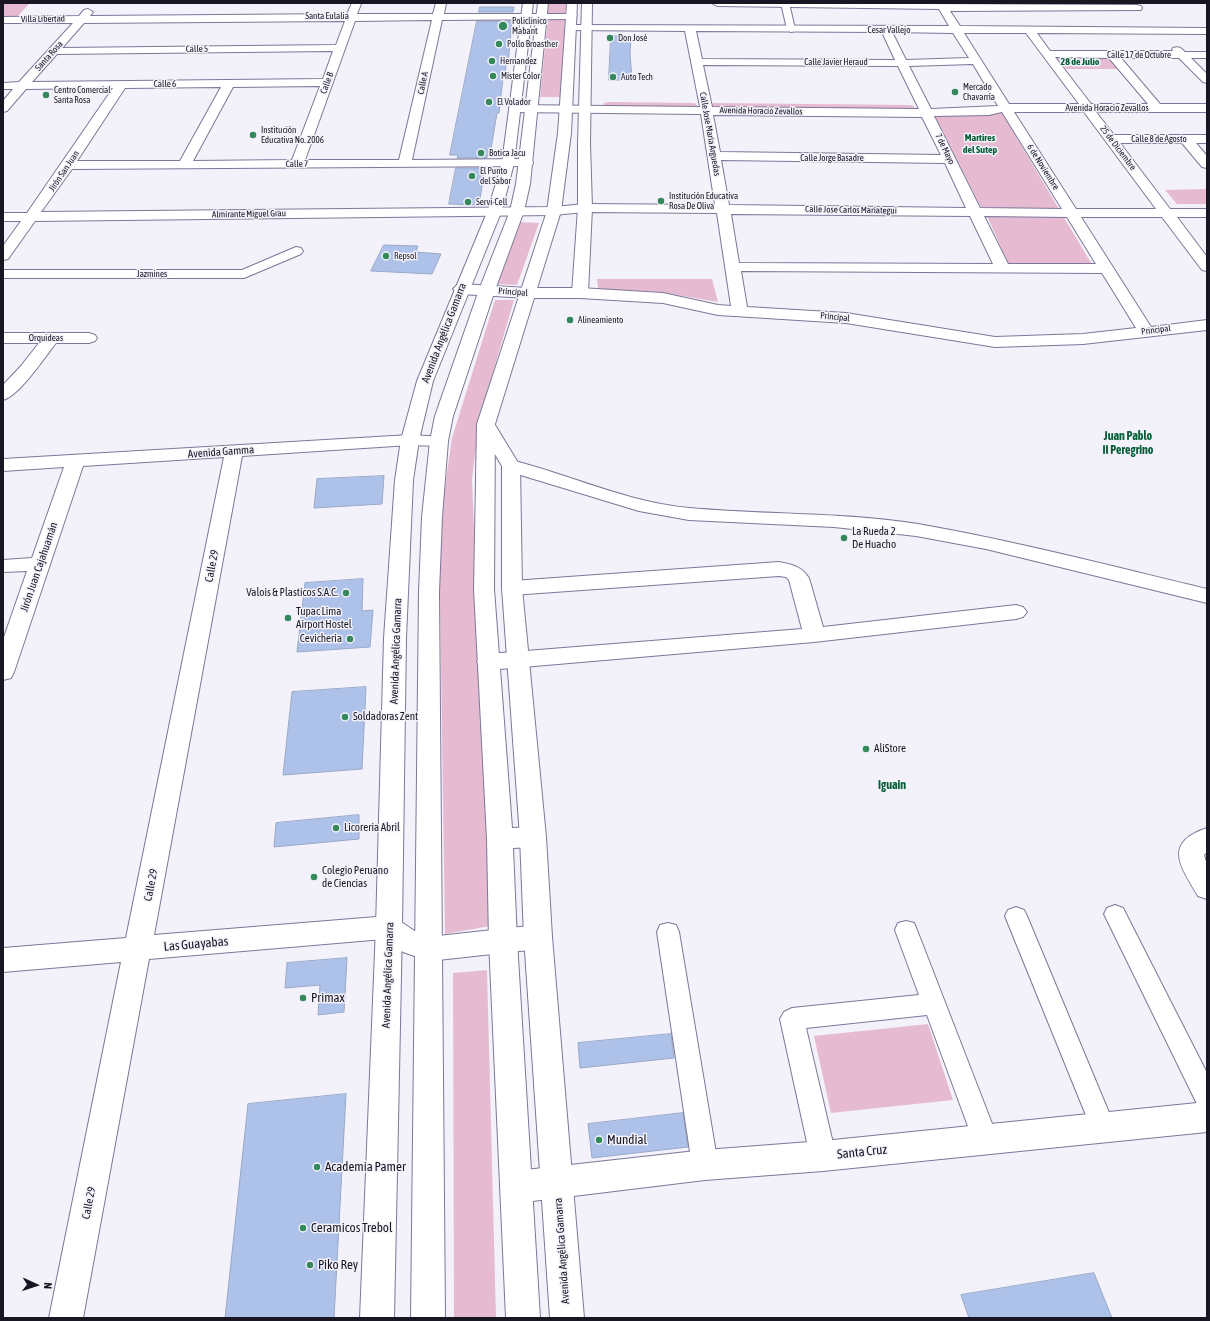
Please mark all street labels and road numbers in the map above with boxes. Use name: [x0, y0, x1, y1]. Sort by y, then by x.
street label: Santa Eulalia: [305, 11, 349, 21]
street label: Villa Libertad: [21, 13, 65, 25]
street label: Cesar Vallejo: [868, 25, 910, 35]
street label: Santa Rosa: [33, 39, 65, 73]
street label: Calle 5: [186, 43, 208, 55]
street label: Calle 17 de Octubre: [1107, 50, 1171, 60]
street label: Calle Javier Heraud: [804, 57, 868, 67]
street label: Calle B: [318, 71, 336, 95]
street label: Calle A: [415, 71, 431, 95]
street label: Calle 6: [154, 79, 176, 89]
street label: Calle Jose Maria Arguedas: [697, 91, 723, 177]
street label: Avenida Horacio Zevallos: [1065, 103, 1149, 113]
street label: Avenida Horacio Zevallos: [719, 105, 803, 117]
street label: 25 de Diciembre: [1098, 123, 1138, 173]
street label: 7 de Mayo: [933, 132, 957, 166]
street label: Calle 8 de Agosto: [1131, 134, 1187, 144]
street label: 6 de Noviembre: [1025, 142, 1061, 192]
street label: Jirón San Juan: [46, 149, 82, 193]
street label: Calle Jorge Basadre: [800, 153, 864, 163]
street label: Calle 7: [286, 158, 308, 170]
street label: Calle Jose Carlos Mariategui: [805, 204, 897, 216]
street label: Almirante Miguel Grau: [212, 208, 286, 220]
street label: Jazmines: [137, 269, 167, 279]
street label: Avenida Angélica Gamarra: [419, 281, 469, 385]
street label: Principal: [498, 286, 528, 298]
street label: Principal: [820, 310, 850, 324]
street label: Principal: [1141, 323, 1171, 337]
street label: Orquideas: [29, 333, 63, 343]
street label: Avenida Gamma: [187, 443, 255, 461]
street label: Jirón Juan Cajahuamán: [17, 520, 61, 614]
street label: Calle 29: [202, 549, 222, 583]
street label: Avenida Angélica Gamarra: [388, 598, 404, 704]
street label: Calle 29: [141, 868, 161, 902]
street label: Avenida Angélica Gamarra: [380, 922, 396, 1028]
street label: Las Guayabas: [163, 933, 229, 955]
street label: Santa Cruz: [836, 1142, 888, 1162]
street label: Calle 29: [79, 1186, 99, 1220]
street label: Avenida Angélica Gamarra: [552, 1198, 572, 1304]

